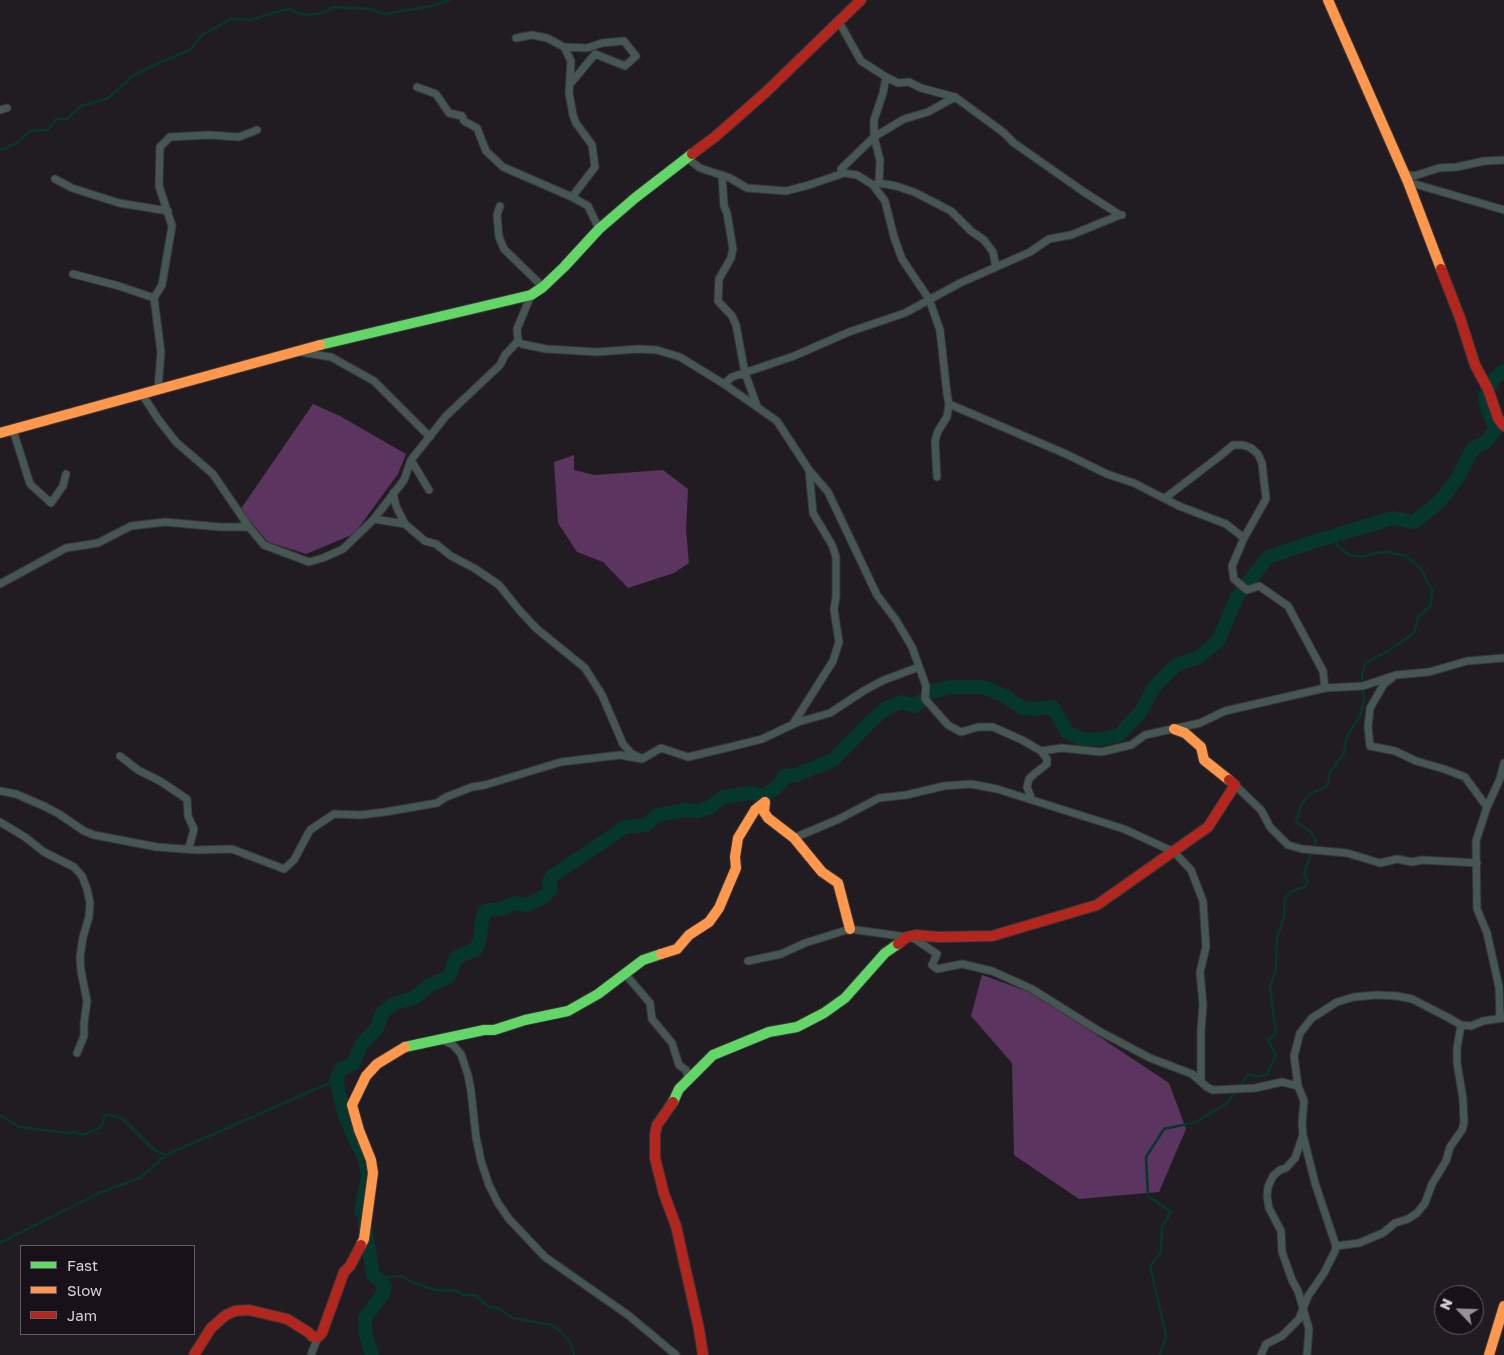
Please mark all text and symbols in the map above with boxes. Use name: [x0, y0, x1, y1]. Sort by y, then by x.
legend: [20, 1245, 195, 1335]
text: Fast: [67, 1256, 98, 1274]
text: Slow: [67, 1281, 102, 1299]
north arrow: [1434, 1285, 1484, 1335]
text: N: [1436, 1296, 1456, 1312]
text: Jam: [67, 1306, 97, 1324]

